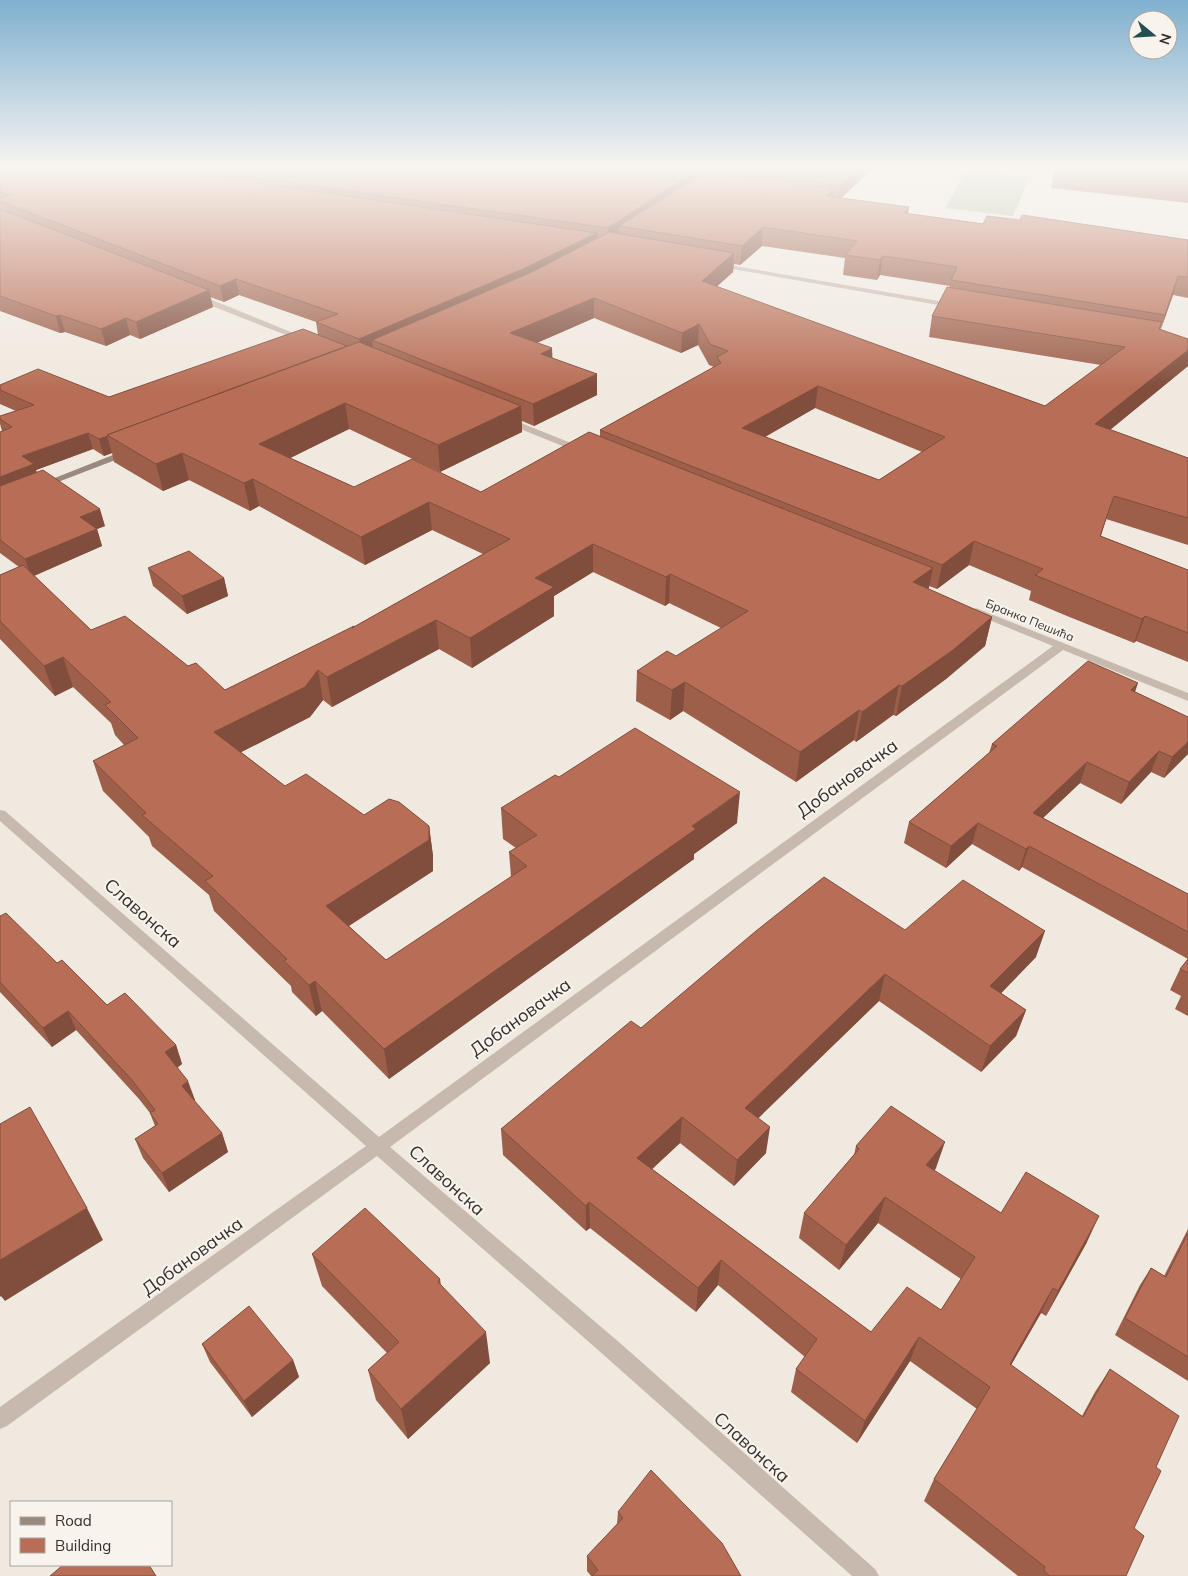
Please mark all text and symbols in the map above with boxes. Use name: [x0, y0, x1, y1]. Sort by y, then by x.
north arrow: [1128, 10, 1178, 60]
text: N: [1155, 31, 1176, 47]
street label: Бранка Пешића: [984, 595, 1076, 645]
street label: Добановачка: [792, 734, 902, 822]
street label: Славонска: [100, 873, 186, 953]
street label: Добановачка: [465, 973, 575, 1061]
street label: Славонска: [404, 1140, 490, 1220]
street label: Добановачка: [137, 1212, 247, 1300]
street label: Славонска: [709, 1407, 795, 1487]
legend: [10, 1501, 172, 1566]
text: Road: [55, 1511, 92, 1530]
text: Building: [55, 1536, 111, 1555]

